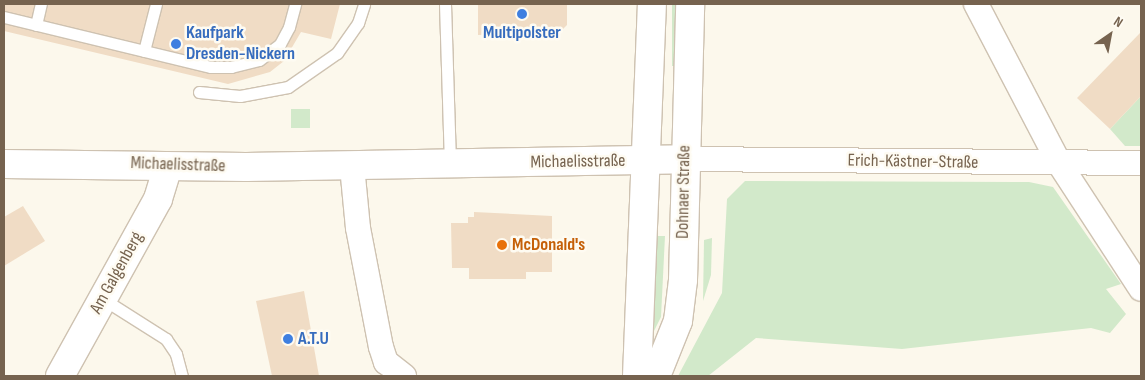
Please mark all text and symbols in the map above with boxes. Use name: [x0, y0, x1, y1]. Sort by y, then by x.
marker: Multipolster: [516, 8, 528, 20]
north arrow: [1085, 10, 1135, 60]
text: N: [1111, 13, 1126, 31]
place label: Multipolster: [483, 22, 561, 44]
place label: Kaufpark Dresden-Nickern: [186, 23, 295, 66]
marker: Kaufpark Dresden-Nickern: [170, 38, 182, 50]
street label: Dohnaer Straße: [672, 145, 696, 239]
street label: Michaelisstraße: [530, 150, 626, 174]
street label: Erich-Kästner-Straße: [847, 150, 979, 174]
street label: Michaelisstraße: [130, 153, 226, 177]
street label: Am Galgenberg: [86, 228, 148, 318]
place label: McDonald's: [512, 234, 585, 256]
marker: McDonald's: [496, 239, 508, 251]
place label: A.T.U: [298, 328, 329, 350]
marker: A.T.U: [282, 333, 294, 345]

